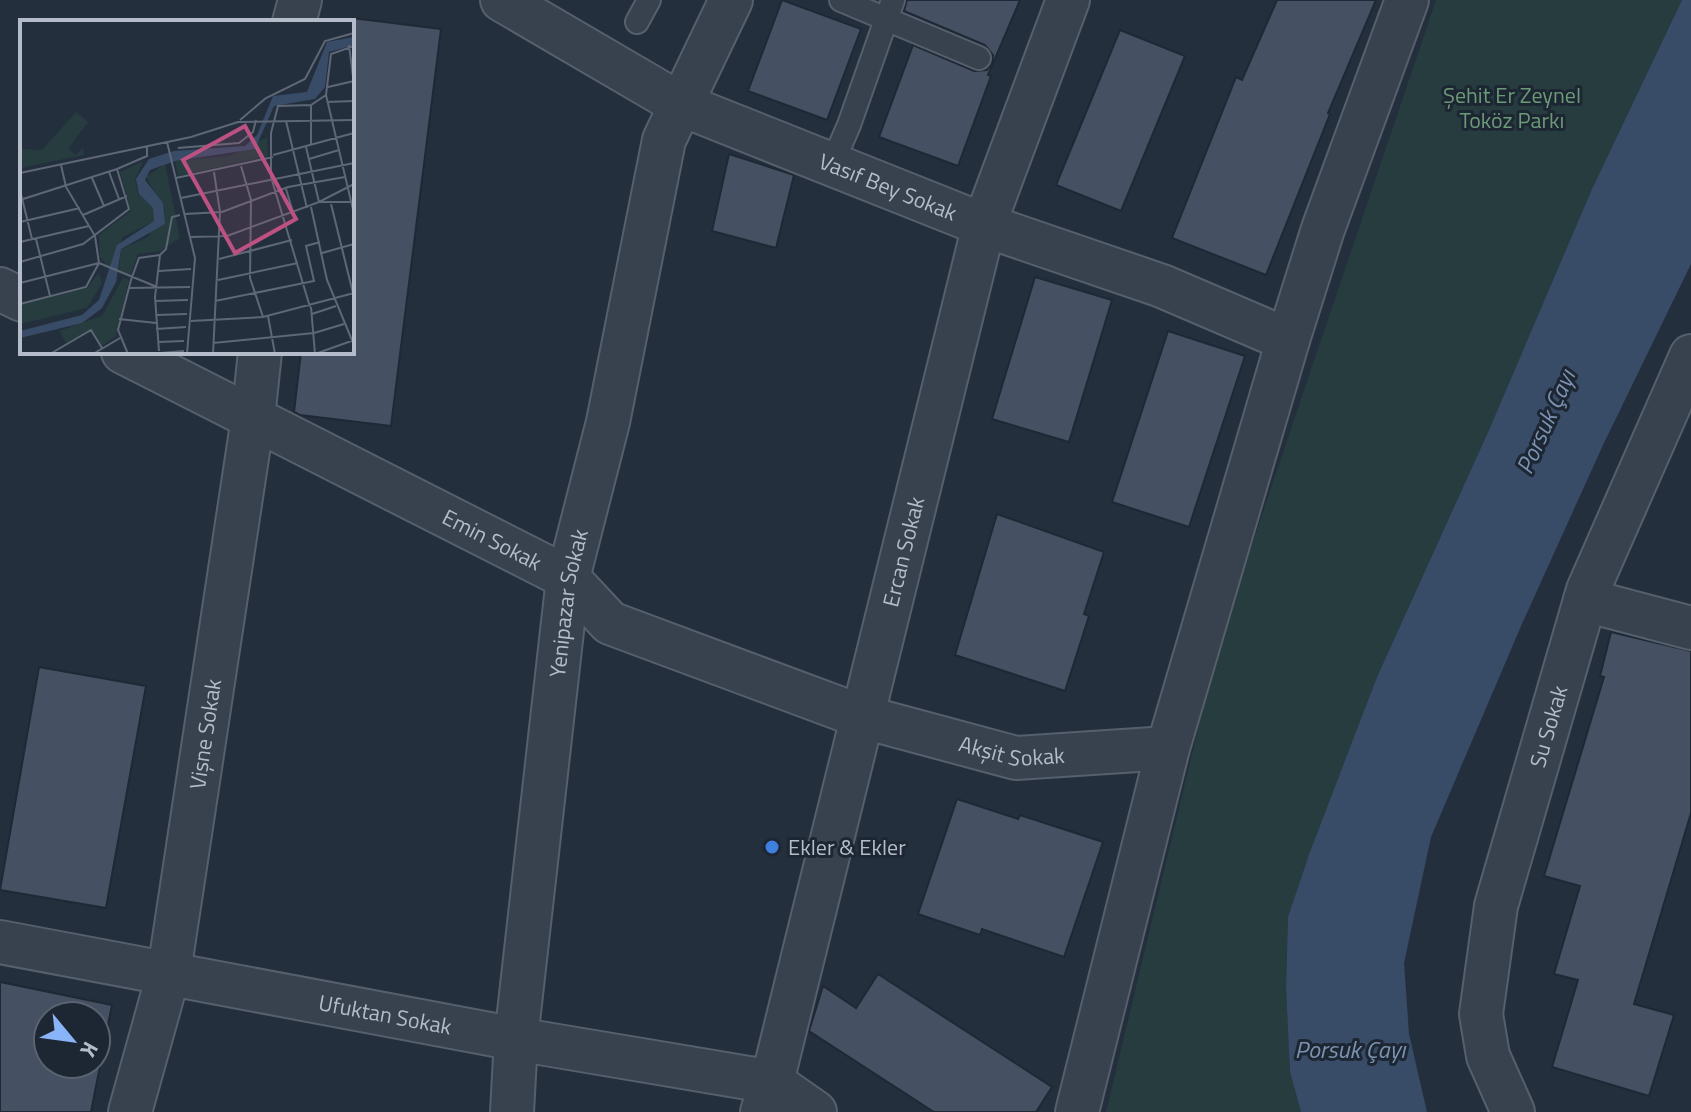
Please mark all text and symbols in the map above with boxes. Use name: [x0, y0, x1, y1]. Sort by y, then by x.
inset map: [20, 20, 354, 354]
park label: Şehit Er Zeynel Toköz Parkı: [1443, 78, 1581, 137]
street label: Vasıf Bey Sokak: [814, 144, 963, 230]
water label: Porsuk Çayı: [1506, 362, 1585, 479]
street label: Ercan Sokak: [873, 492, 933, 610]
street label: Emin Sokak: [436, 500, 548, 579]
street label: Yenipazar Sokak: [540, 525, 597, 679]
street label: Vişne Sokak: [180, 676, 230, 792]
street label: Su Sokak: [1520, 681, 1576, 772]
street label: Akşit Sokak: [955, 726, 1066, 776]
place label: Ekler & Ekler: [788, 830, 906, 864]
marker: Ekler & Ekler: [763, 838, 781, 856]
street label: Ufuktan Sokak: [316, 985, 455, 1044]
north arrow: [32, 1000, 112, 1080]
water label: Porsuk Çayı: [1295, 1031, 1407, 1067]
text: K: [71, 1036, 108, 1064]

